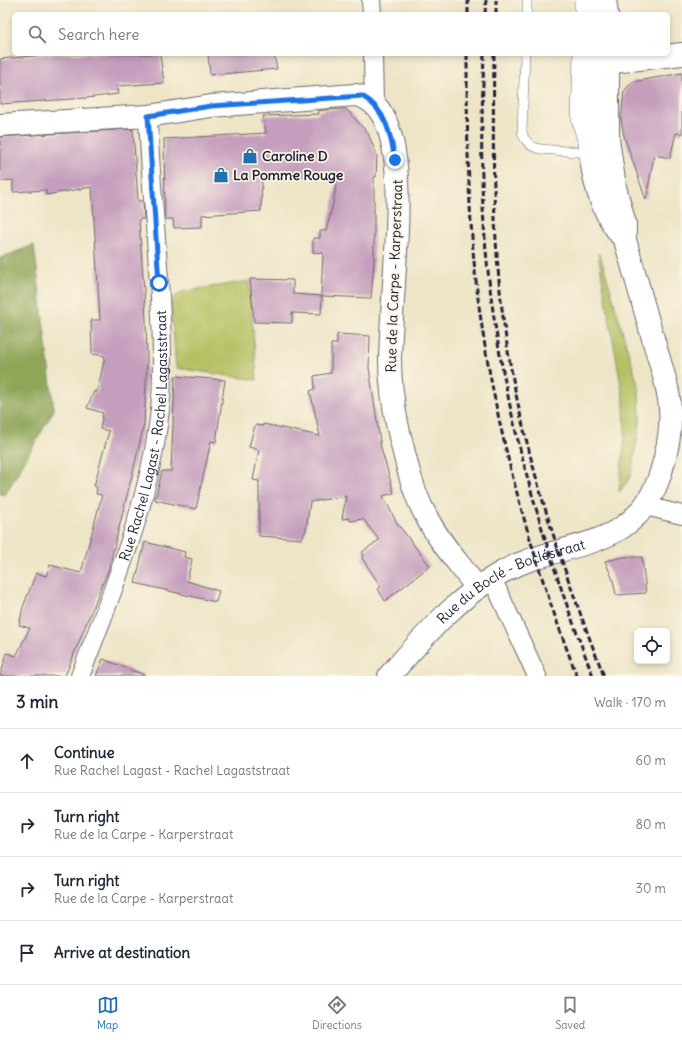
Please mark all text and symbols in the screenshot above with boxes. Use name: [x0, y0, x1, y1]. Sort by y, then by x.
search box: [12, 12, 670, 56]
icon: search: [26, 23, 48, 45]
text: Search here: [58, 25, 139, 44]
shop icon: Caroline D: [241, 147, 259, 165]
place label: Caroline D: [262, 147, 328, 165]
route end: [386, 151, 404, 169]
shop icon: La Pomme Rouge: [212, 166, 230, 184]
place label: La Pomme Rouge: [233, 166, 344, 184]
street label: Rue de la Carpe - Karperstraat: [382, 179, 406, 373]
route start: [150, 274, 168, 292]
street label: Rue Rachel Lagast - Rachel Lagaststraat: [115, 310, 171, 563]
street label: Rue du Boclé - Bocléstraat: [433, 535, 587, 628]
map controls: [634, 628, 670, 664]
button: locate: [634, 628, 670, 664]
text: 3 min: [16, 691, 58, 713]
text: Walk · 170 m: [594, 694, 666, 711]
text: Continue: [54, 743, 115, 762]
icon: ahead: [16, 750, 38, 772]
text: 60 m: [635, 752, 666, 769]
text: Rue Rachel Lagast - Rachel Lagaststraat: [54, 762, 290, 779]
text: Turn right: [54, 807, 119, 826]
icon: right: [16, 814, 38, 836]
text: 80 m: [635, 816, 666, 833]
text: Rue de la Carpe - Karperstraat: [54, 826, 233, 843]
text: Turn right: [54, 871, 119, 890]
icon: right: [16, 878, 38, 900]
text: 30 m: [636, 880, 666, 897]
text: Rue de la Carpe - Karperstraat: [54, 890, 233, 907]
icon: arrive: [16, 942, 38, 964]
text: Arrive at destination: [54, 943, 190, 962]
tab: Map: [97, 994, 119, 1032]
tab: Directions: [312, 994, 362, 1032]
tab: Saved: [555, 994, 585, 1032]

